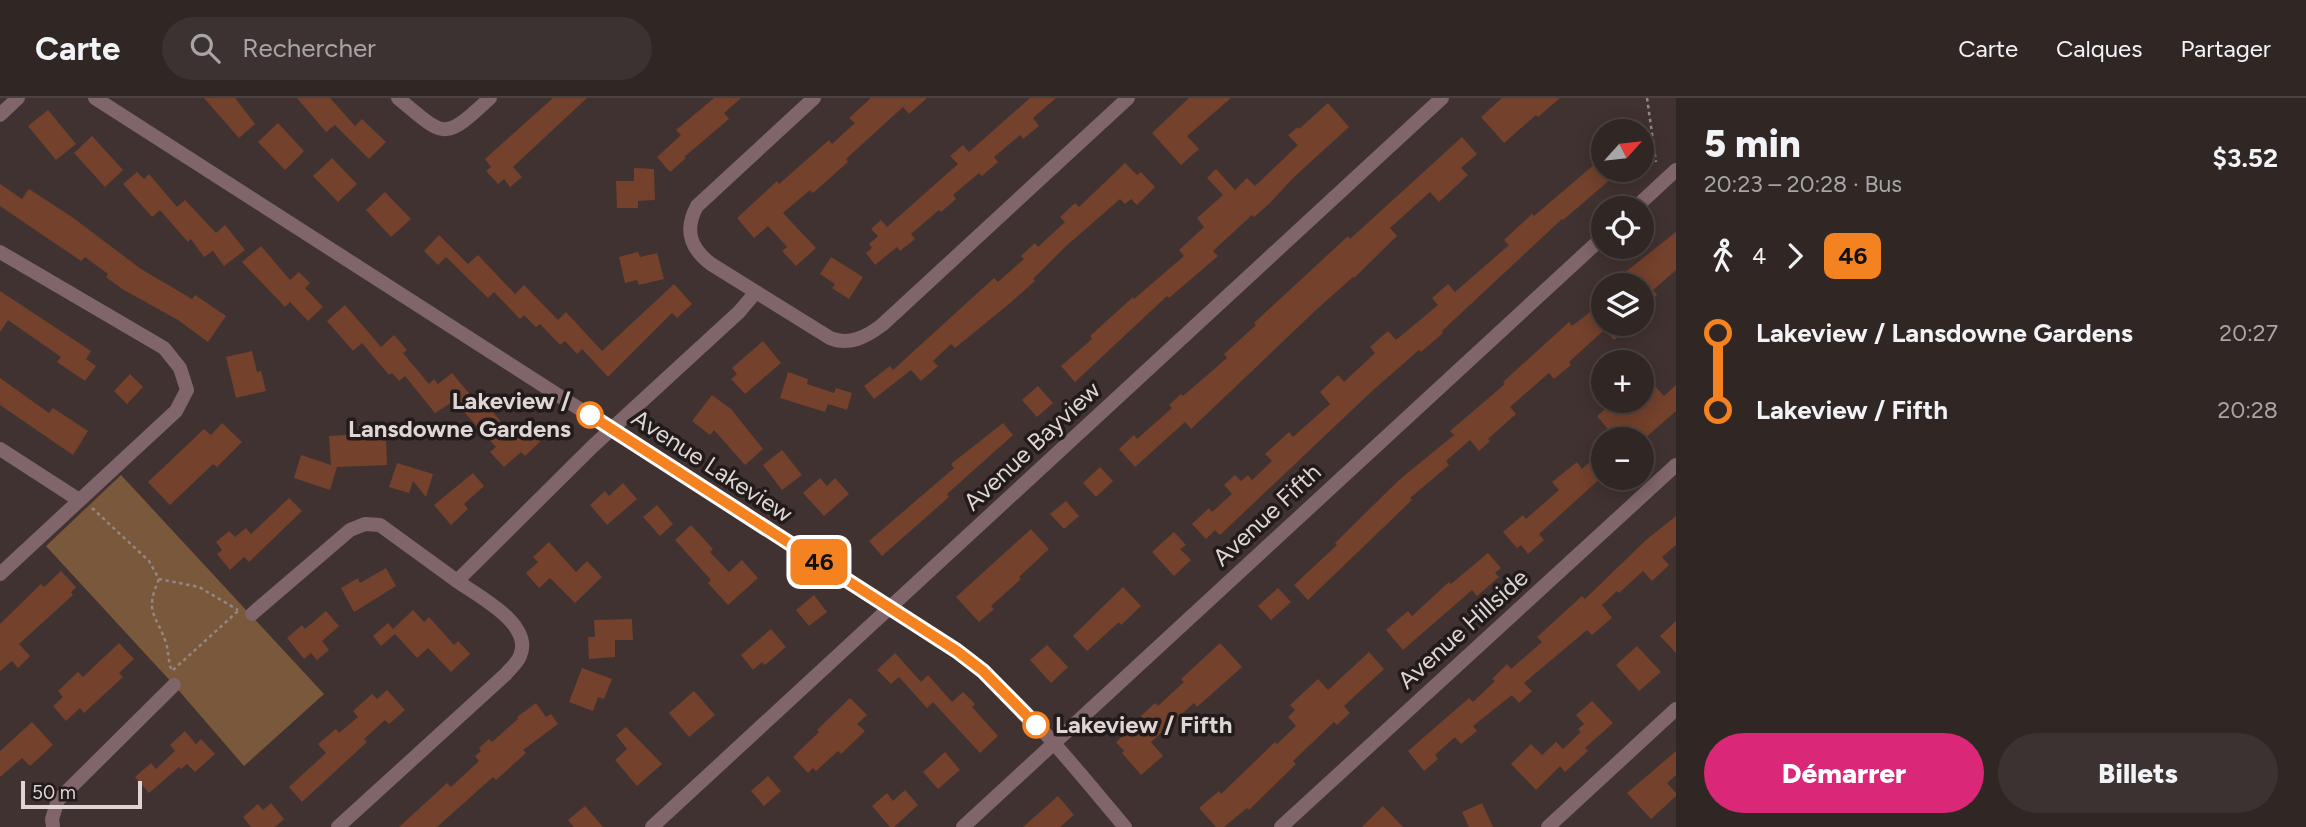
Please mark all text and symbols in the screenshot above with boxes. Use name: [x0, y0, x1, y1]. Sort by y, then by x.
search box: [162, 17, 652, 80]
text: Carte: [35, 29, 120, 68]
icon: search: [186, 29, 224, 67]
text: Rechercher: [242, 32, 376, 64]
text: Carte: [1958, 34, 2018, 63]
text: Calques: [2056, 34, 2142, 63]
text: Partager: [2180, 34, 2271, 63]
north arrow: [1591, 119, 1654, 182]
map controls: [1591, 119, 1654, 490]
text: 5 min: [1704, 121, 1801, 167]
text: $3.52: [2213, 142, 2278, 174]
text: 20:23 – 20:28 · Bus: [1704, 170, 1902, 198]
button: locate: [1591, 196, 1654, 259]
icon: walk: [1704, 237, 1742, 275]
icon: forward: [1776, 237, 1814, 275]
text: 46: [1838, 241, 1867, 270]
text: 4: [1752, 242, 1766, 270]
button: layers: [1591, 273, 1654, 336]
text: Lakeview / Lansdowne Gardens: [1756, 317, 2133, 349]
text: 20:27: [2219, 319, 2278, 347]
button: +: [1591, 350, 1654, 413]
street label: Avenue Bayview: [957, 375, 1106, 516]
place label: Lakeview / Lansdowne Gardens: [348, 386, 572, 443]
text: Lakeview / Fifth: [1756, 394, 1948, 426]
text: 20:28: [2218, 396, 2278, 424]
marker: Lakeview / Lansdowne Gardens: [577, 402, 603, 428]
street label: Avenue Lakeview: [627, 403, 798, 528]
button: −: [1591, 427, 1654, 490]
street label: Avenue Fifth: [1207, 457, 1327, 572]
line badge: 46: [788, 539, 850, 585]
text: 46: [804, 547, 834, 576]
street label: Avenue Hillside: [1392, 563, 1534, 695]
place label: Lakeview / Fifth: [1055, 710, 1232, 739]
marker: Lakeview / Fifth: [1023, 712, 1049, 738]
button: Démarrer: [1704, 733, 1984, 813]
button: Billets: [1998, 733, 2278, 813]
scale bar: [21, 778, 142, 810]
text: 50 m: [32, 781, 76, 804]

